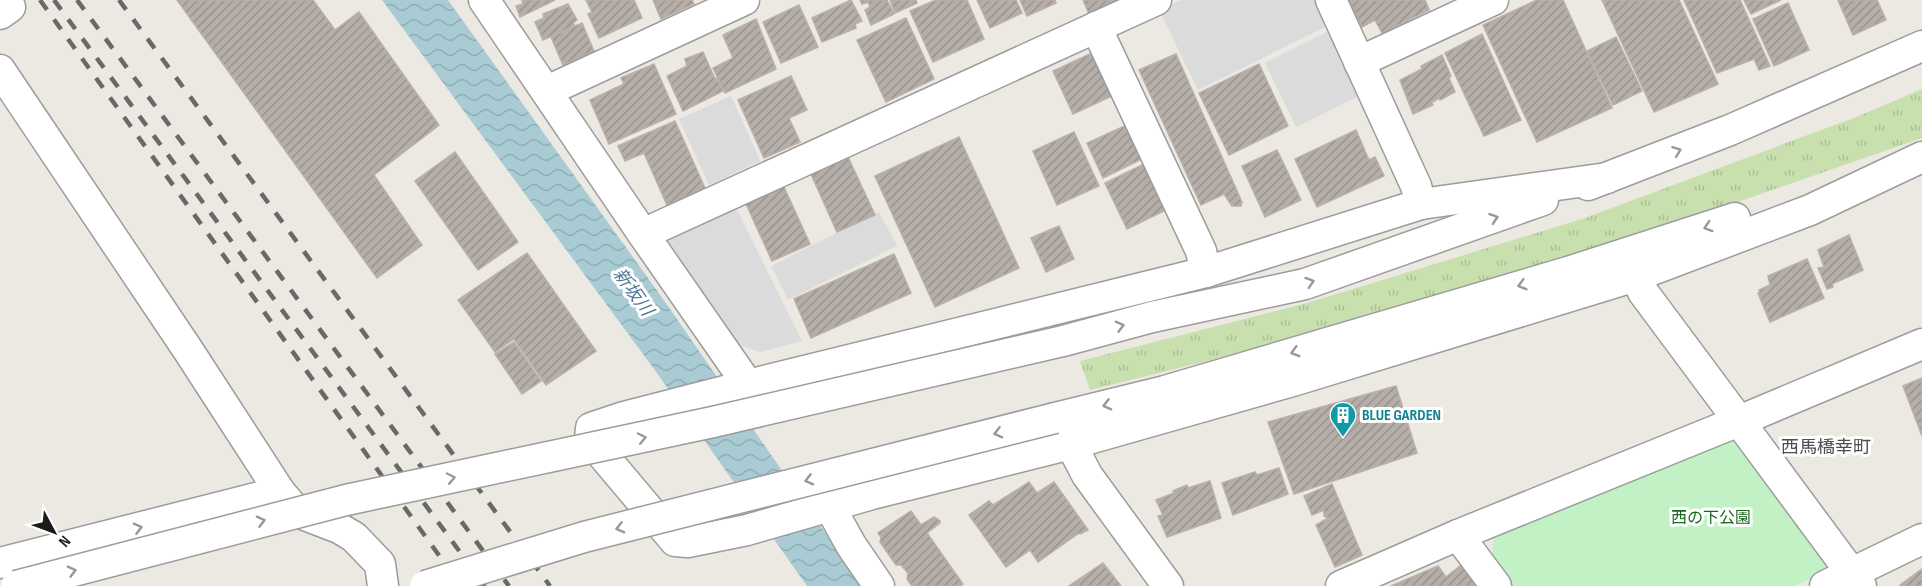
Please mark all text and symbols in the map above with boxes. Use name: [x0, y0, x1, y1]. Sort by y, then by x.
one-way arrow: [1671, 146, 1682, 158]
one-way arrow: [1488, 212, 1498, 225]
one-way arrow: [1703, 220, 1714, 232]
water label: 新坂川: [609, 264, 659, 322]
one-way arrow: [1304, 277, 1315, 289]
one-way arrow: [1517, 278, 1528, 290]
one-way arrow: [1114, 321, 1124, 333]
one-way arrow: [1290, 345, 1300, 358]
one-way arrow: [1102, 398, 1112, 411]
building icon: BLUE GARDEN: [1328, 400, 1358, 438]
place label: BLUE GARDEN: [1362, 406, 1441, 425]
one-way arrow: [993, 425, 1003, 438]
one-way arrow: [637, 432, 647, 445]
district label: 西馬橋幸町: [1781, 437, 1871, 458]
one-way arrow: [446, 472, 456, 485]
one-way arrow: [804, 473, 814, 486]
north arrow: [24, 502, 84, 562]
park label: 西の下公園: [1671, 509, 1751, 528]
one-way arrow: [256, 516, 266, 529]
one-way arrow: [615, 521, 626, 533]
one-way arrow: [133, 522, 143, 535]
text: N: [54, 531, 74, 550]
one-way arrow: [67, 566, 77, 578]

